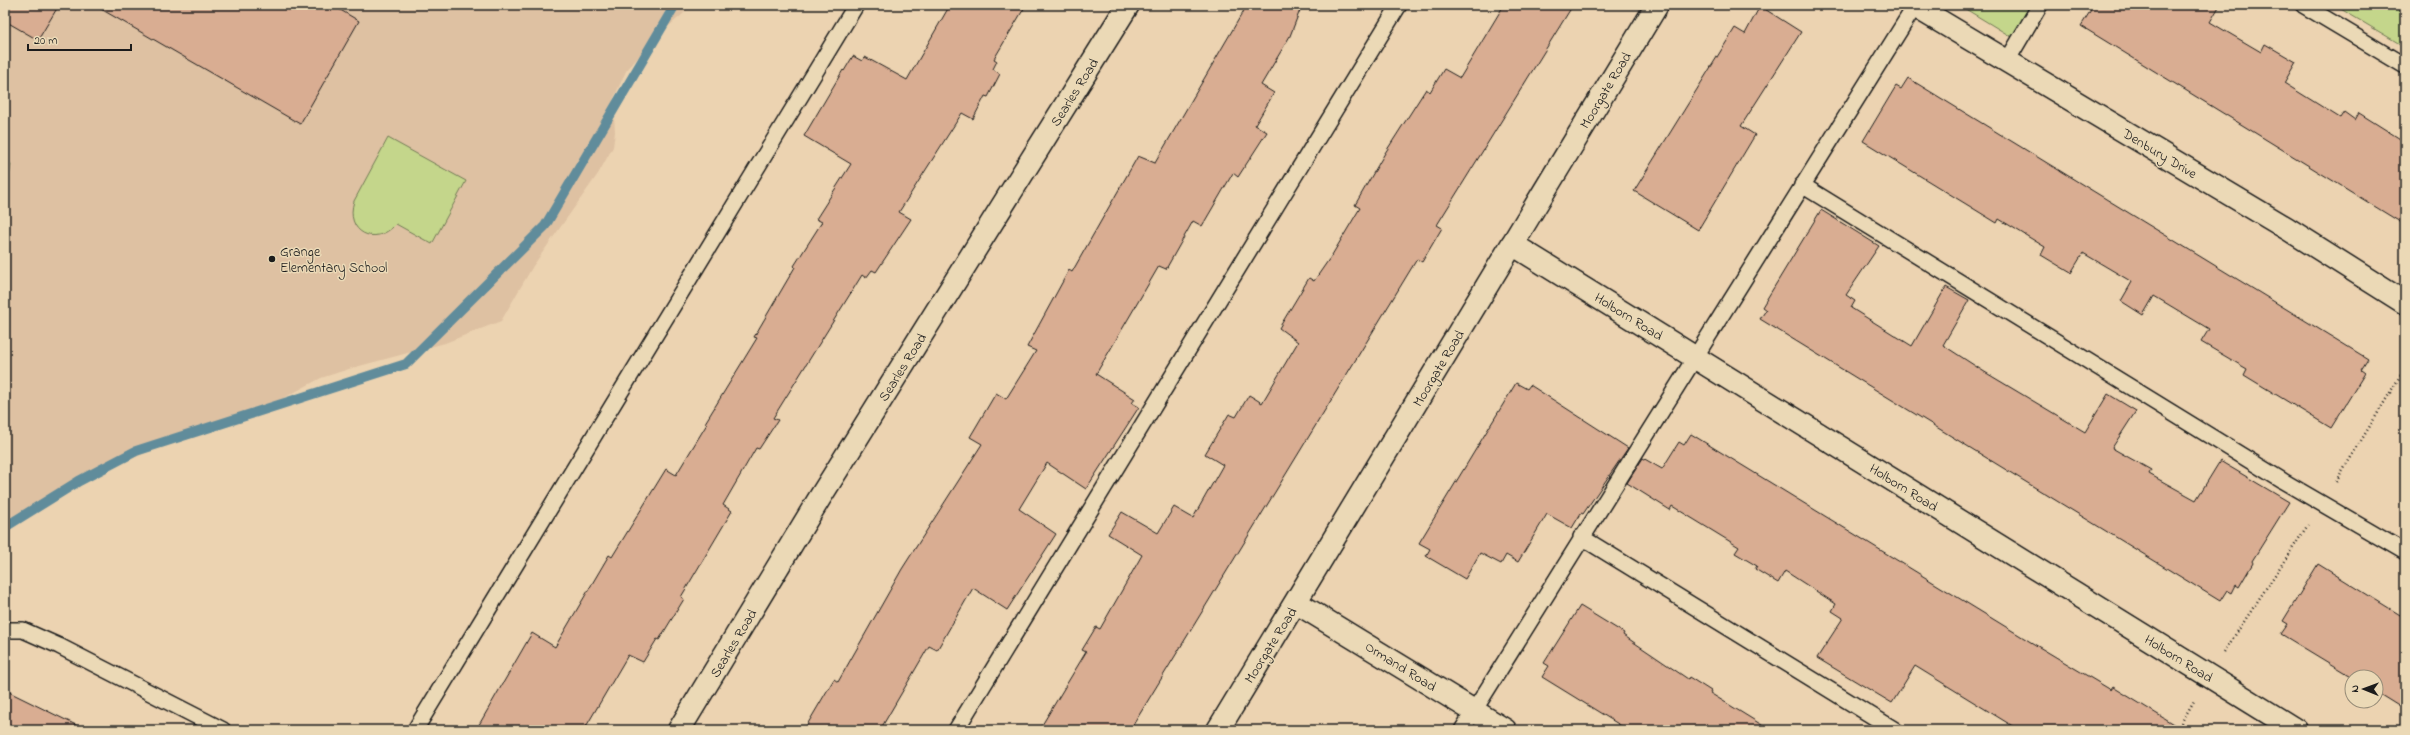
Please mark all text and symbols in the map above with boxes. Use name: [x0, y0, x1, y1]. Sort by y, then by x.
scale bar: [28, 26, 131, 52]
text: 20 m: [34, 32, 57, 50]
street label: Moorgate Road: [1575, 48, 1638, 134]
street label: Searles Road: [1046, 55, 1105, 131]
street label: Denbury Drive: [2117, 123, 2201, 186]
place label: Grange Elementary School: [280, 242, 387, 280]
marker: Grange Elementary School: [267, 254, 277, 264]
street label: Holborn Road: [1590, 288, 1667, 347]
street label: Moorgate Road: [1408, 326, 1471, 412]
street label: Searles Road: [874, 330, 933, 406]
street label: Holborn Road: [1865, 459, 1942, 518]
street label: Moorgate Road: [1240, 604, 1304, 688]
street label: Searles Road: [705, 605, 763, 682]
street label: Holborn Road: [2140, 630, 2217, 689]
street label: Ormand Road: [1360, 637, 1440, 698]
north arrow: [2344, 669, 2384, 709]
text: N: [2347, 685, 2363, 693]

